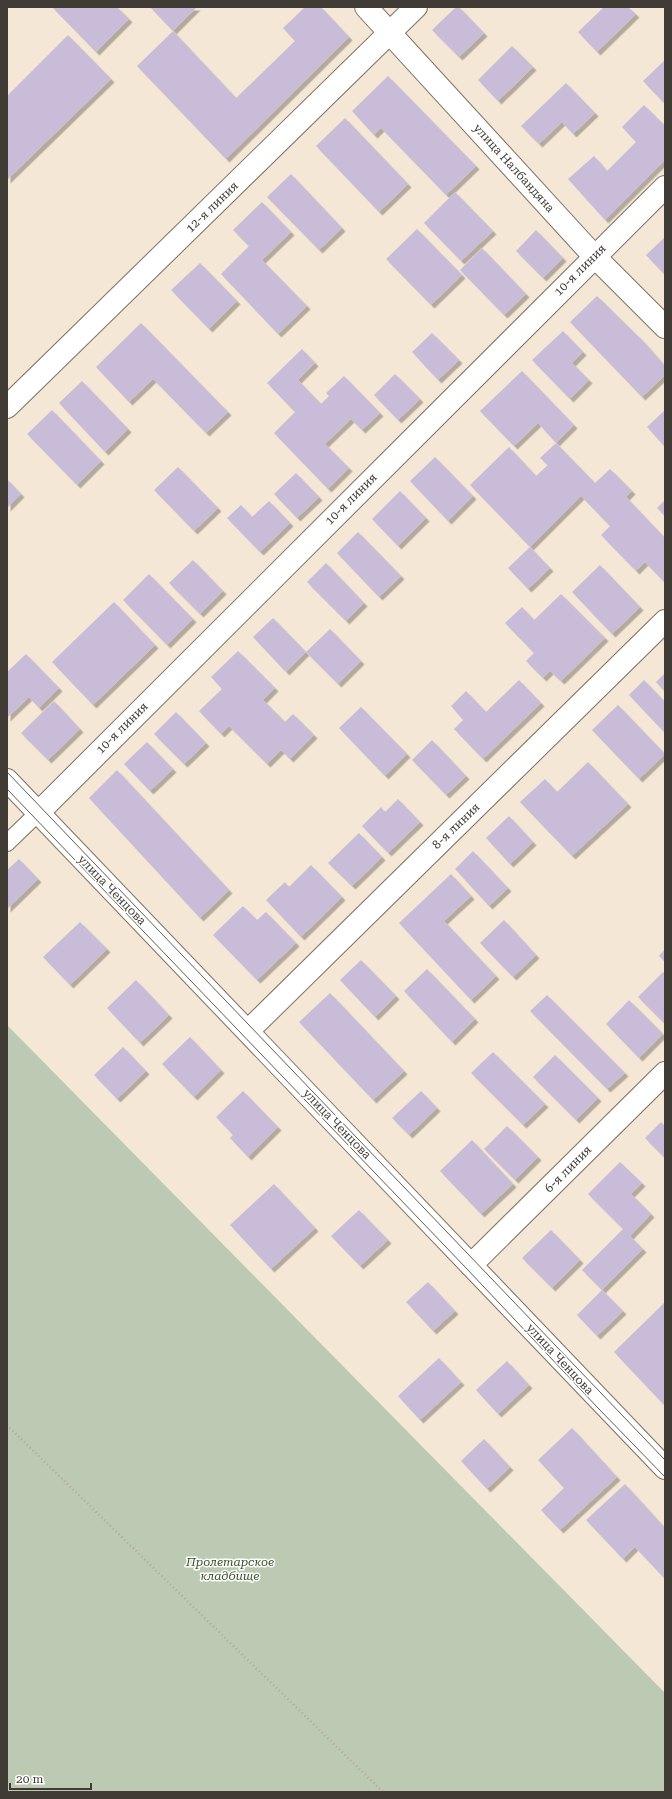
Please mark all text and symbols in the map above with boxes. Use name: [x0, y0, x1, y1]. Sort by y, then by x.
street label: улица Налбандяна: [471, 121, 558, 215]
street label: 12-я линия: [183, 179, 241, 235]
street label: 10-я линия: [551, 241, 609, 299]
street label: 10-я линия: [322, 470, 380, 528]
street label: 10-я линия: [93, 699, 151, 757]
street label: 8-я линия: [429, 800, 483, 852]
street label: улица Ченцова: [75, 852, 149, 928]
street label: улица Ченцова: [300, 1086, 374, 1162]
street label: 6-я линия: [542, 1143, 594, 1195]
street label: улица Ченцова: [524, 1321, 597, 1398]
park label: Пролетарское кладбище: [185, 1555, 274, 1583]
scale bar: [10, 1765, 91, 1791]
text: 20 m: [16, 1772, 43, 1786]

